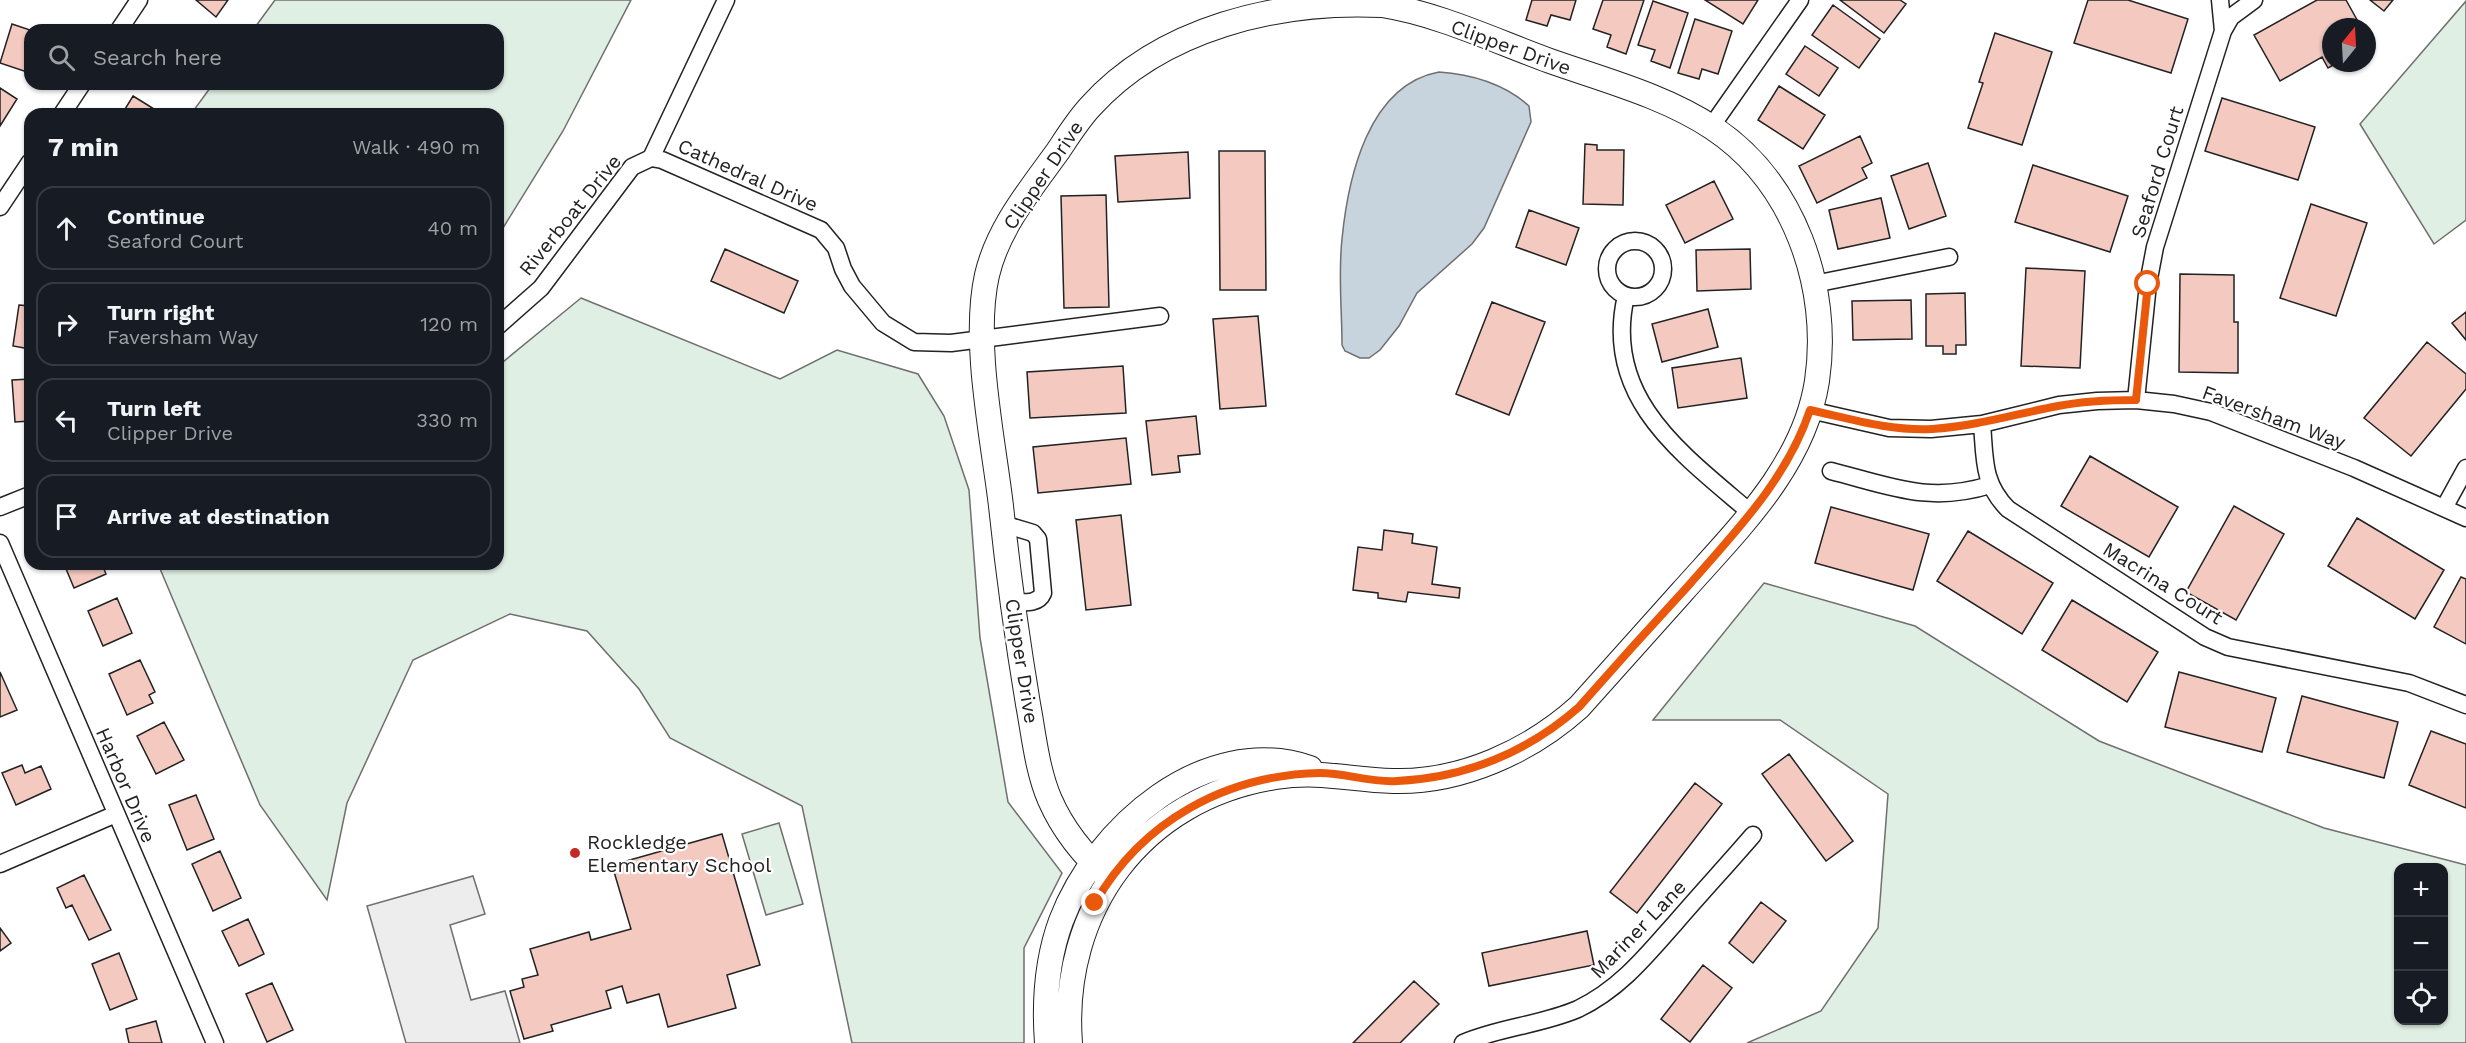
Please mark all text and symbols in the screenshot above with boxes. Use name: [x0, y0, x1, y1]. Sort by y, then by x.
street label: Clipper Drive: [1448, 14, 1574, 80]
north arrow: [2322, 18, 2376, 72]
search box: [24, 24, 504, 90]
icon: search: [45, 41, 78, 74]
text: Search here: [93, 45, 222, 70]
street label: Seaford Court: [2126, 103, 2189, 241]
street label: Clipper Drive: [998, 116, 1088, 234]
text: 7 min: [48, 132, 119, 162]
street label: Cathedral Drive: [674, 133, 822, 217]
text: Walk · 490 m: [352, 135, 480, 159]
street label: Riverboat Drive: [514, 150, 626, 280]
text: Continue: [107, 204, 205, 229]
icon: ahead: [50, 212, 83, 245]
text: 40 m: [427, 216, 478, 240]
text: Seaford Court: [107, 229, 243, 253]
route start: [2134, 270, 2160, 296]
text: Turn right: [107, 300, 214, 325]
icon: right: [50, 308, 83, 341]
text: 120 m: [420, 312, 478, 336]
text: Faversham Way: [107, 325, 258, 349]
street label: Faversham Way: [2199, 380, 2350, 454]
text: Turn left: [107, 396, 201, 421]
icon: left: [50, 404, 83, 437]
text: 330 m: [416, 408, 478, 432]
text: Clipper Drive: [107, 421, 233, 445]
icon: arrive: [50, 500, 83, 533]
text: Arrive at destination: [107, 504, 330, 529]
street label: Macrina Court: [2099, 537, 2228, 630]
street label: Clipper Drive: [1000, 597, 1044, 725]
street label: Harbor Drive: [91, 724, 161, 846]
place label: Rockledge Elementary School: [587, 830, 771, 877]
marker: Rockledge Elementary School: [568, 846, 582, 860]
map controls: [2394, 863, 2448, 1025]
button: +: [2394, 863, 2448, 917]
street label: Mariner Lane: [1585, 875, 1691, 983]
route end: [1081, 889, 1107, 915]
button: −: [2394, 917, 2448, 971]
button: locate: [2394, 971, 2448, 1025]

